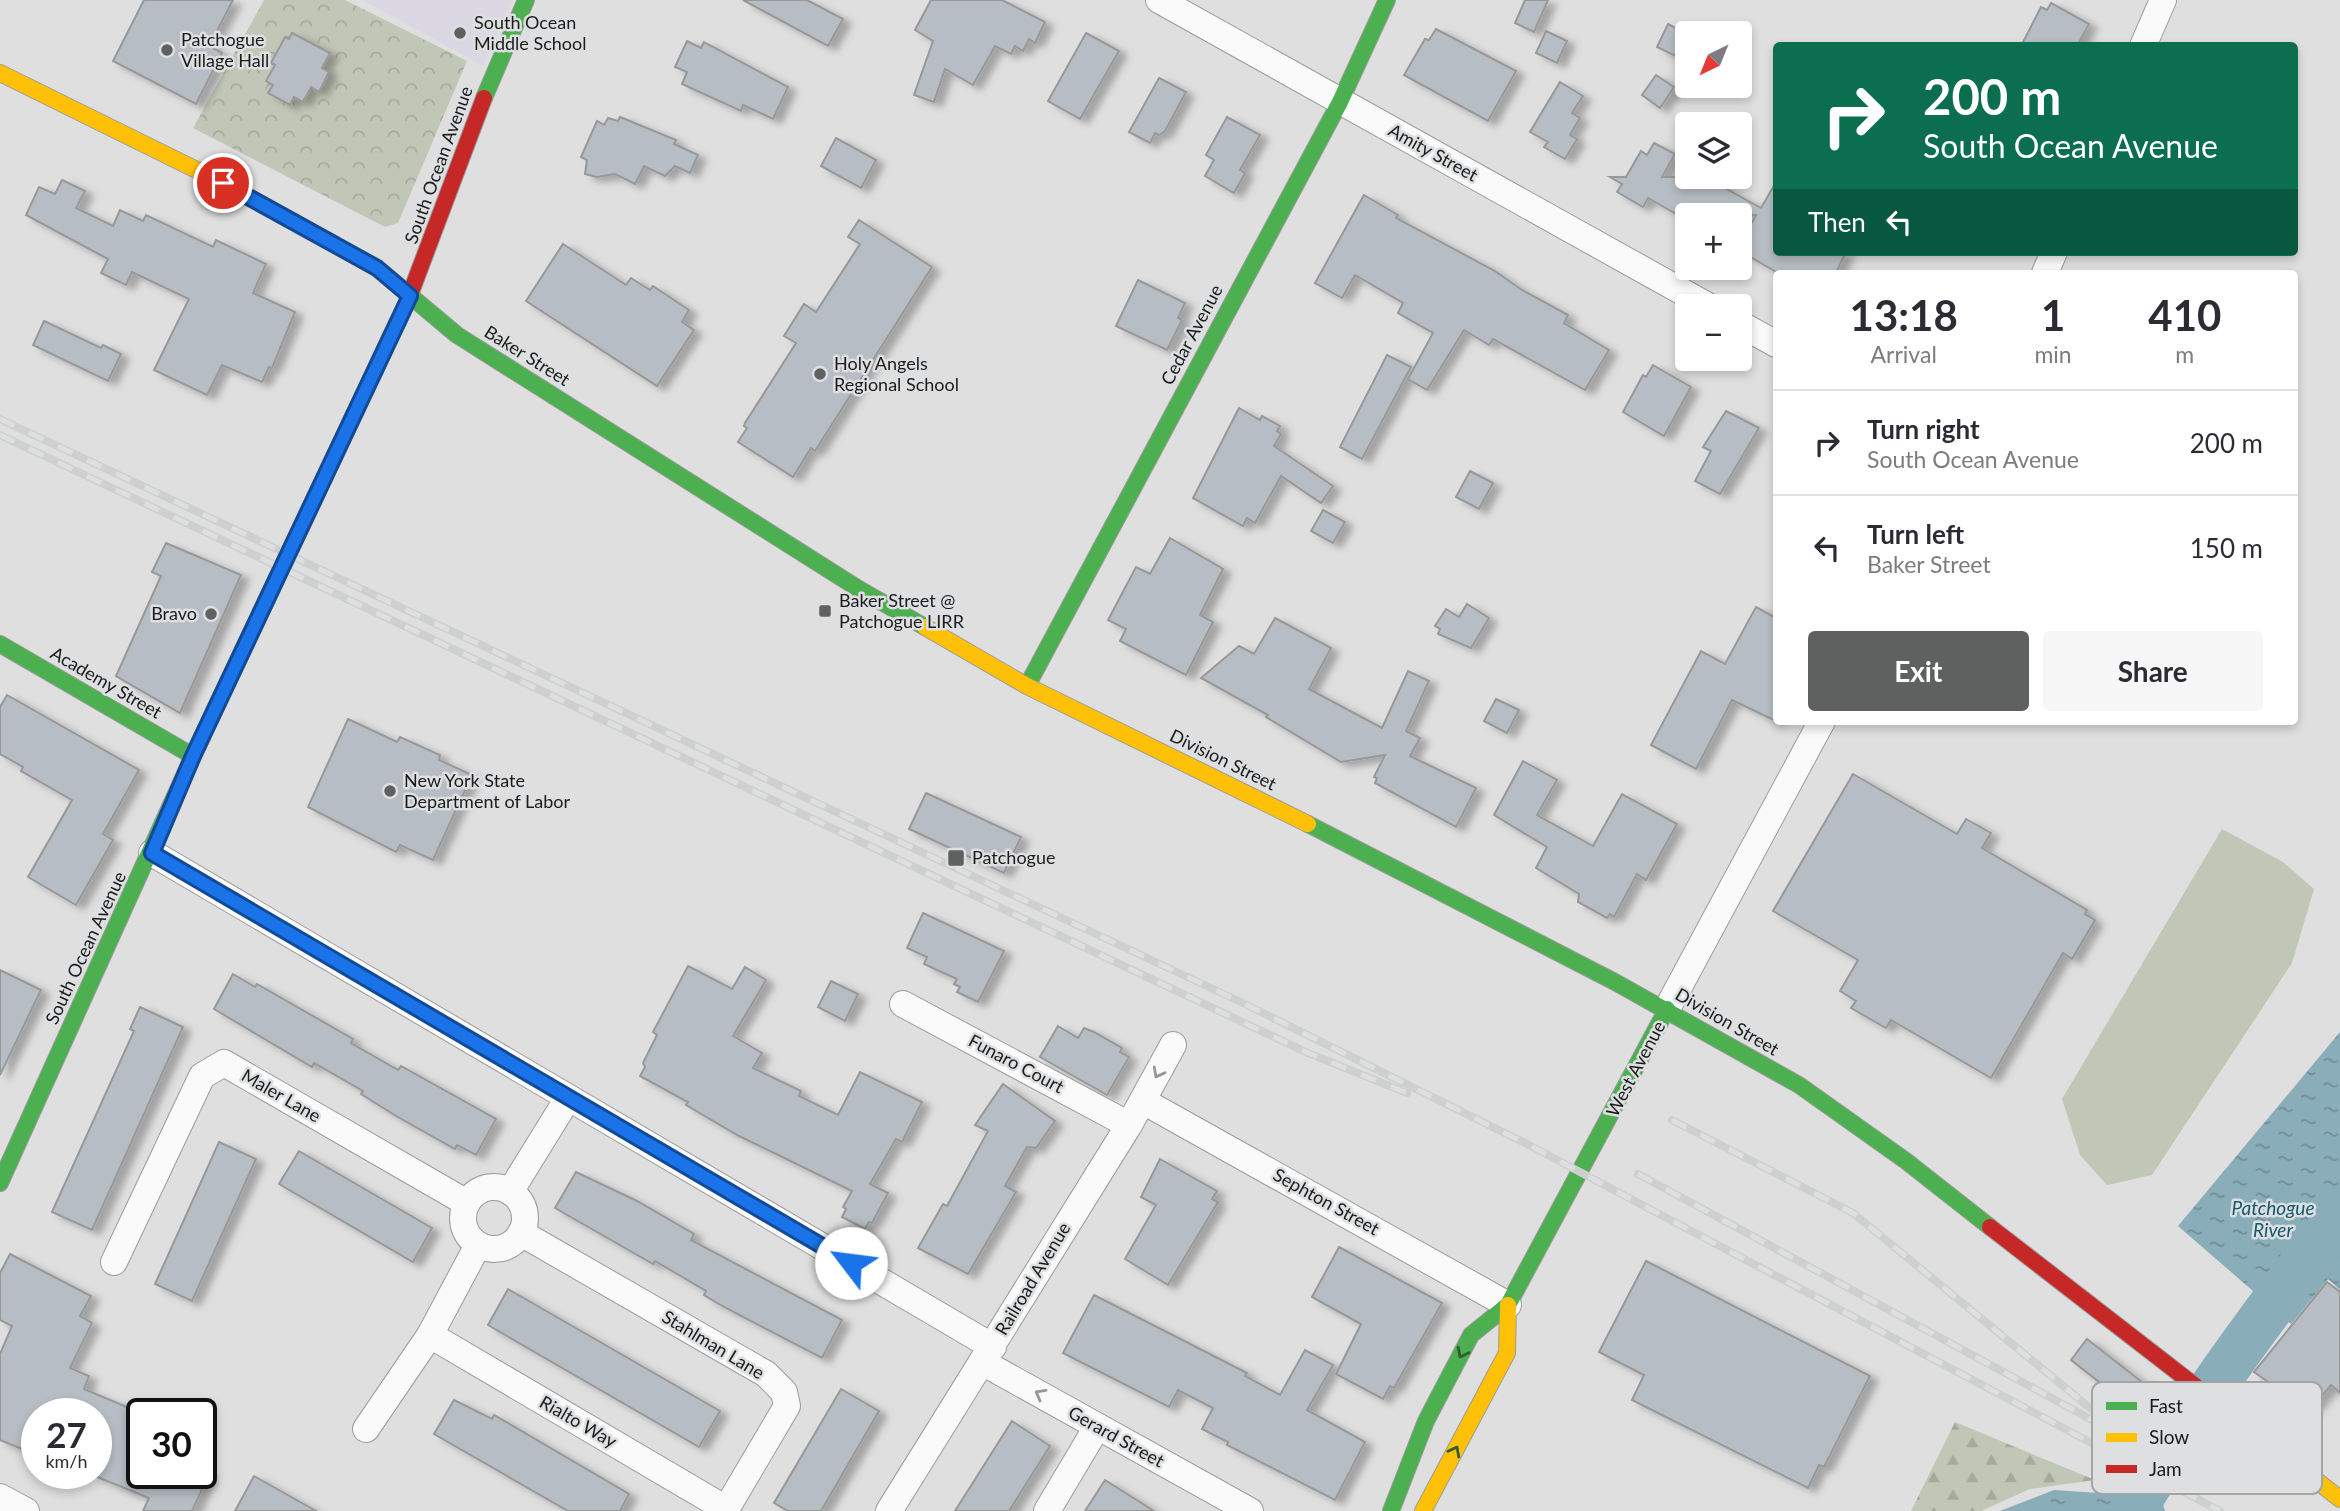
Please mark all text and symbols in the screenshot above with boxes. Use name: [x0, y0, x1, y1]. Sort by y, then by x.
place label: South Ocean Middle School: [474, 11, 586, 54]
north arrow: [1675, 21, 1752, 98]
map controls: [1675, 21, 1752, 371]
marker: South Ocean Middle School: [452, 25, 468, 41]
place label: Patchogue Village Hall: [181, 28, 269, 71]
marker: Patchogue Village Hall: [159, 42, 175, 58]
text: 200 m: [1923, 67, 2061, 125]
icon: right: [1808, 70, 1899, 161]
street label: South Ocean Avenue: [399, 83, 477, 246]
button: layers: [1675, 112, 1752, 189]
street label: Amity Street: [1385, 119, 1482, 186]
text: South Ocean Avenue: [1923, 126, 2218, 165]
pin: [193, 153, 253, 213]
icon: arrive: [204, 164, 242, 202]
button: +: [1675, 203, 1752, 280]
icon: left: [1880, 203, 1918, 241]
text: Then: [1808, 206, 1866, 238]
street label: Cedar Avenue: [1156, 281, 1227, 388]
text: 13:18: [1850, 290, 1958, 340]
text: 1: [2041, 290, 2065, 340]
text: 410: [2148, 290, 2221, 340]
button: −: [1675, 294, 1752, 371]
street label: Baker Street: [481, 320, 575, 390]
text: Arrival: [1871, 340, 1937, 368]
text: min: [2034, 340, 2072, 368]
text: m: [2175, 340, 2194, 368]
place label: Holy Angels Regional School: [834, 352, 959, 395]
marker: Holy Angels Regional School: [812, 366, 828, 382]
text: Turn right: [1867, 413, 1980, 445]
icon: right: [1808, 424, 1846, 462]
text: 200 m: [2190, 427, 2263, 459]
text: South Ocean Avenue: [1867, 445, 2079, 473]
text: Turn left: [1867, 518, 1964, 550]
icon: left: [1808, 529, 1846, 567]
text: 150 m: [2190, 532, 2263, 564]
text: Baker Street: [1867, 550, 1991, 578]
place label: Baker Street @ Patchogue LIRR: [839, 589, 965, 632]
place label: Bravo: [151, 602, 197, 624]
marker: Baker Street @ Patchogue LIRR: [817, 603, 833, 619]
marker: Bravo: [203, 606, 219, 622]
button: Exit: [1808, 631, 2029, 711]
button: Share: [2043, 631, 2263, 711]
street label: Academy Street: [47, 641, 166, 723]
street label: Division Street: [1167, 724, 1281, 795]
place label: New York State Department of Labor: [404, 769, 570, 812]
marker: New York State Department of Labor: [382, 783, 398, 799]
place label: Patchogue: [972, 846, 1055, 868]
marker: Patchogue: [946, 848, 966, 868]
street label: South Ocean Avenue: [40, 868, 130, 1027]
street label: Division Street: [1672, 983, 1784, 1060]
street label: West Avenue: [1601, 1017, 1669, 1120]
street label: Funaro Court: [965, 1029, 1068, 1098]
street label: Maler Lane: [238, 1064, 325, 1127]
one-way arrow: [1153, 1066, 1166, 1078]
street label: Sephton Street: [1270, 1163, 1384, 1240]
water label: Patchogue River: [2231, 1196, 2315, 1241]
street label: Railroad Avenue: [990, 1218, 1074, 1339]
position arrow: [814, 1226, 888, 1300]
street label: Stahlman Lane: [658, 1305, 769, 1383]
one-way arrow: [1456, 1346, 1470, 1358]
legend: [2092, 1382, 2322, 1494]
one-way arrow: [1034, 1389, 1047, 1402]
street label: Rialto Way: [536, 1390, 622, 1452]
text: Fast: [2149, 1394, 2183, 1417]
speed limit sign: 30: [126, 1398, 217, 1489]
street label: Gerard Street: [1065, 1401, 1169, 1472]
text: 27: [46, 1413, 87, 1455]
text: Slow: [2149, 1425, 2189, 1448]
one-way arrow: [1446, 1445, 1460, 1458]
text: km/h: [45, 1450, 88, 1472]
text: Jam: [2149, 1457, 2182, 1480]

